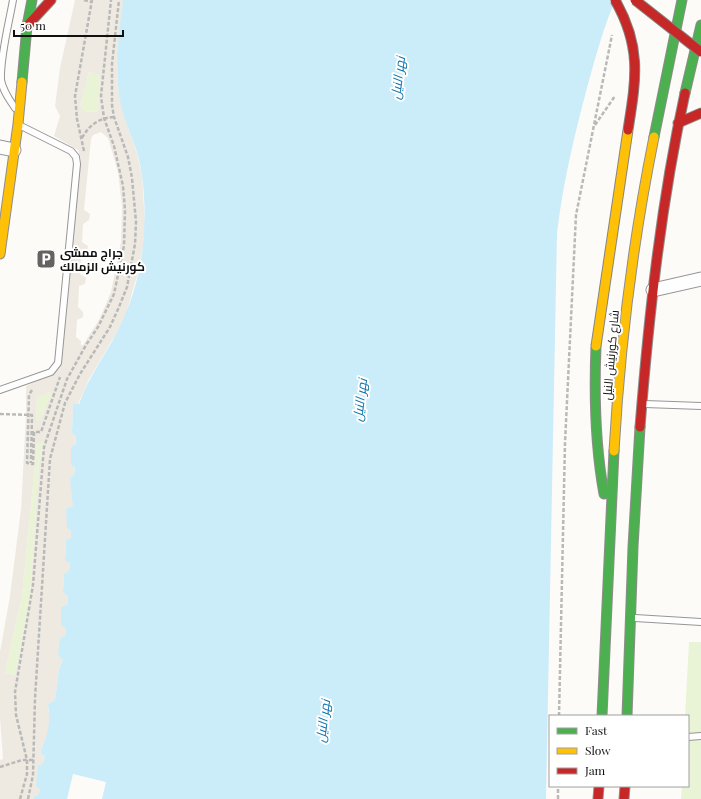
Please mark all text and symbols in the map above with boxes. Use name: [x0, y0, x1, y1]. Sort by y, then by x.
scale bar: [14, 12, 123, 38]
text: 50 m: [20, 17, 46, 33]
water label: نهر النيل: [386, 54, 409, 101]
place label: جراج ممشى كورنيش الزمالك: [60, 244, 145, 275]
parking icon: جراج ممشى كورنيش الزمالك: [35, 248, 57, 270]
street label: شارع كورنيش النيل: [598, 309, 623, 401]
water label: نهر النيل: [348, 376, 371, 423]
water label: نهر النيل: [311, 697, 334, 744]
legend: [549, 715, 689, 787]
text: Fast: [585, 722, 608, 738]
text: Slow: [585, 742, 611, 758]
text: Jam: [584, 762, 606, 778]

